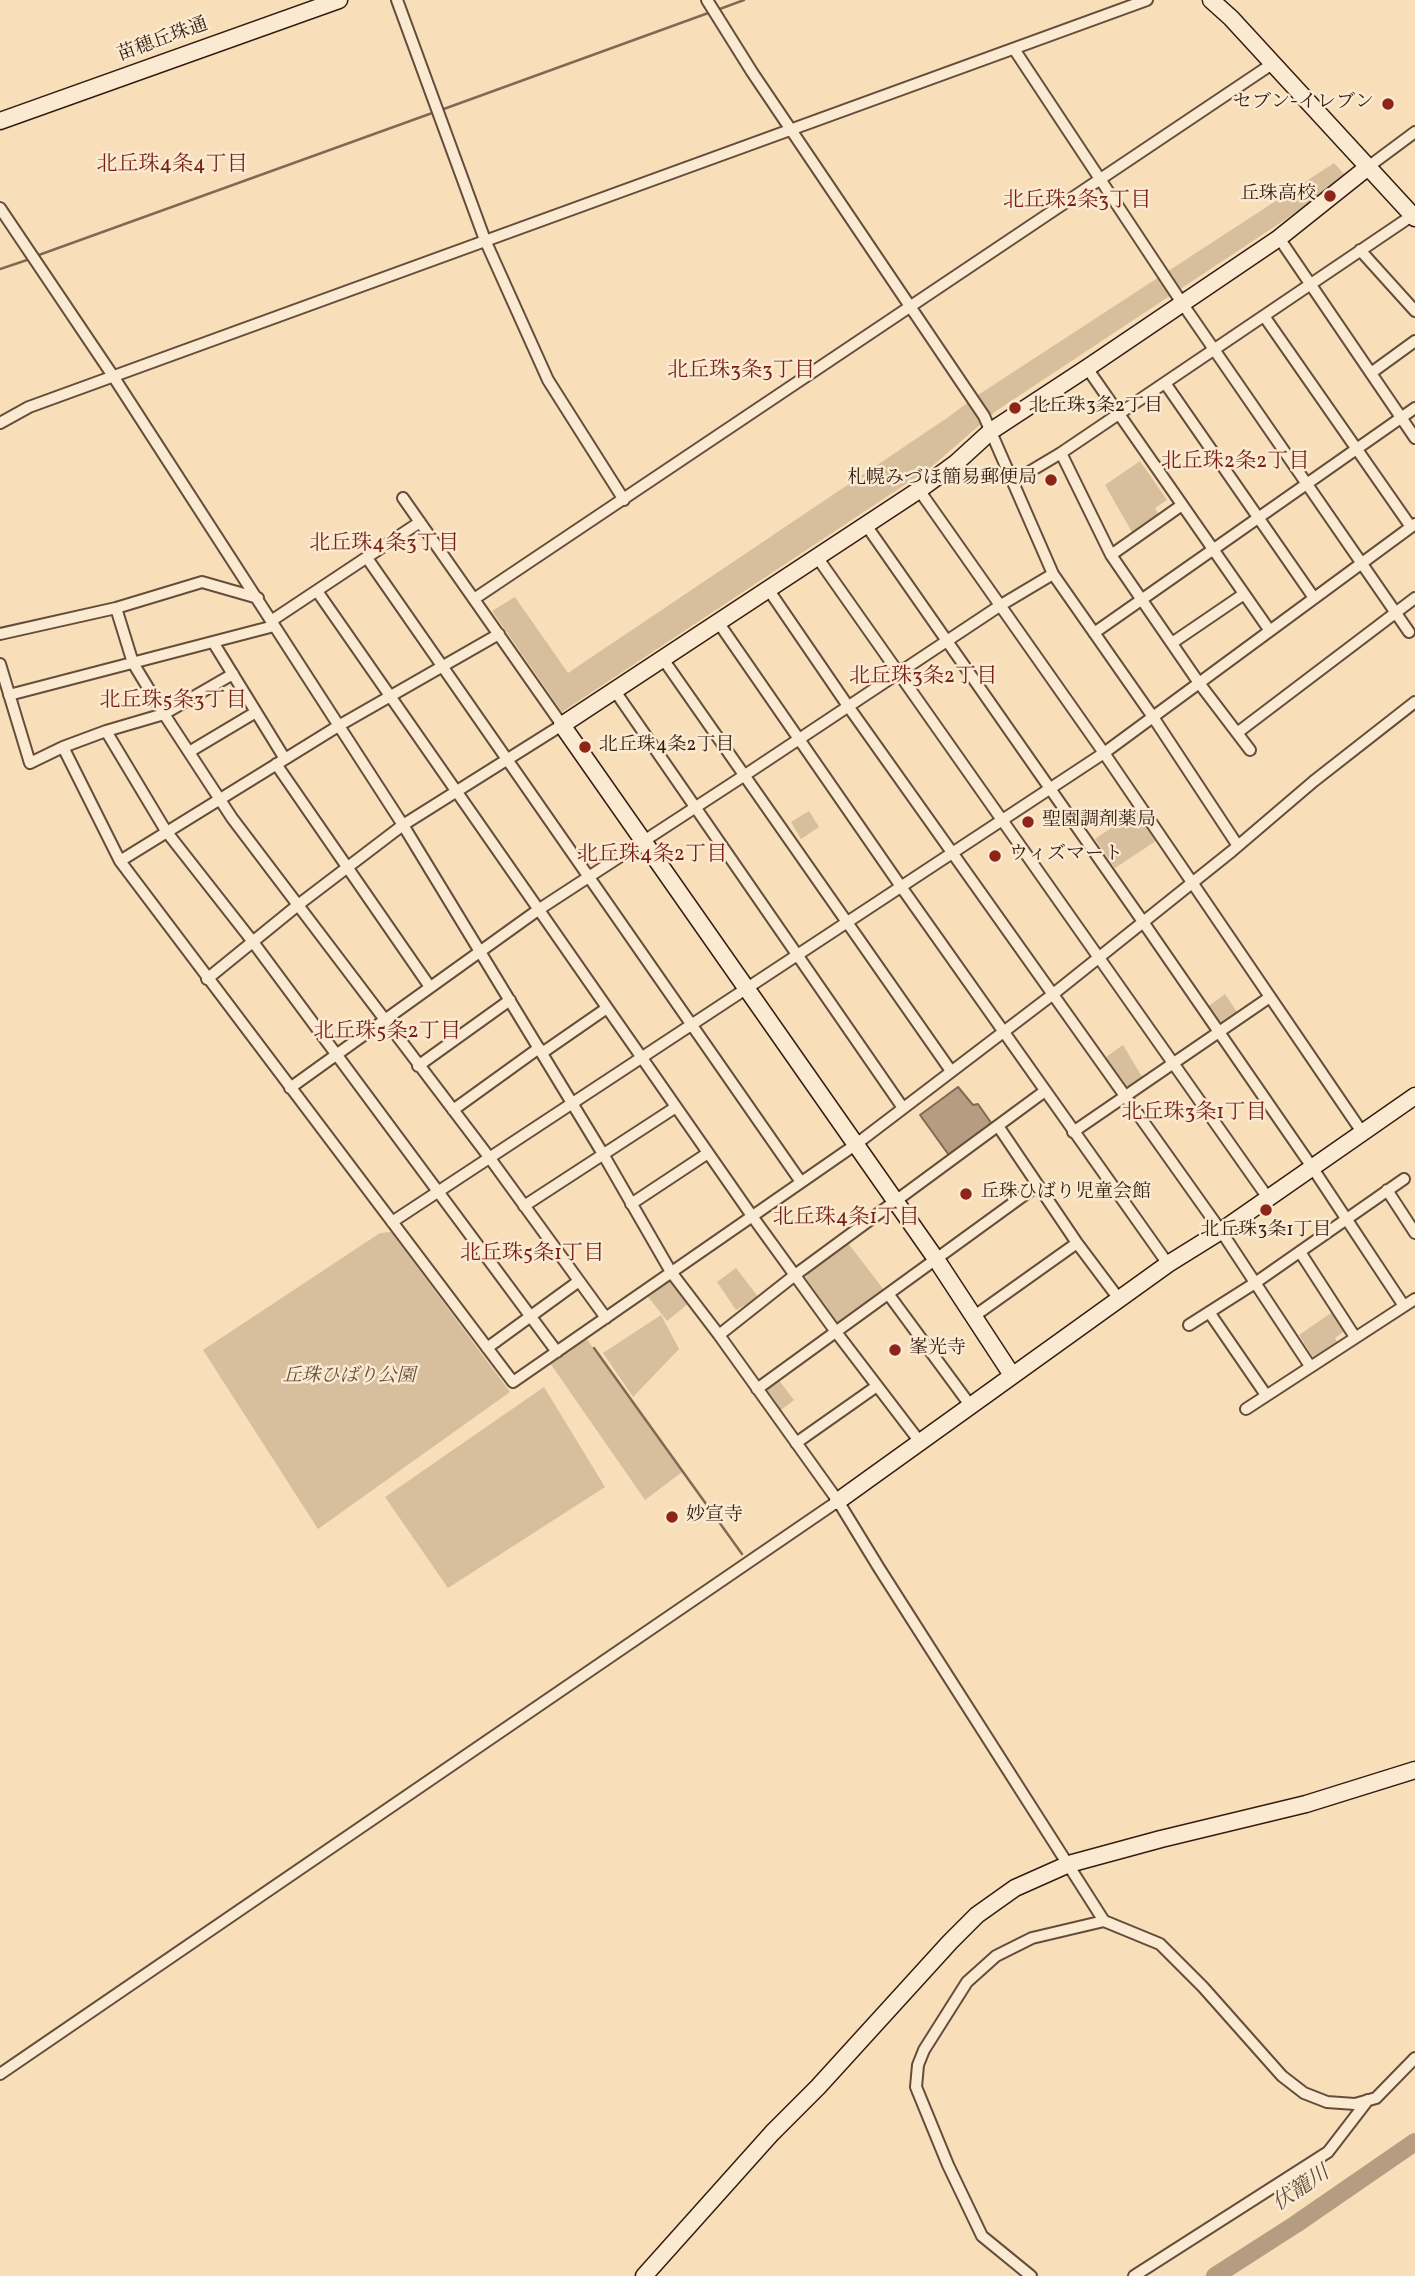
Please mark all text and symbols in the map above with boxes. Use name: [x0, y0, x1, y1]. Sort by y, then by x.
street label: 苗穂丘珠通: [114, 14, 212, 68]
place label: セブン-イレブン: [1233, 93, 1374, 115]
marker: セブン-イレブン: [1380, 96, 1396, 112]
district label: 北丘珠4条4丁目: [96, 153, 248, 179]
place label: 丘珠高校: [1240, 185, 1316, 207]
marker: 丘珠高校: [1322, 188, 1338, 204]
district label: 北丘珠2条3丁目: [1003, 189, 1151, 215]
district label: 北丘珠3条3丁目: [667, 359, 815, 385]
place label: 北丘珠3条2丁目: [1029, 397, 1163, 419]
marker: 北丘珠3条2丁目: [1007, 400, 1023, 416]
district label: 北丘珠2条2丁目: [1161, 450, 1309, 476]
place label: 札幌みづほ簡易郵便局: [847, 469, 1037, 491]
marker: 札幌みづほ簡易郵便局: [1043, 472, 1059, 488]
district label: 北丘珠4条3丁目: [309, 532, 459, 558]
district label: 北丘珠3条2丁目: [849, 665, 997, 691]
district label: 北丘珠5条3丁目: [100, 689, 246, 715]
place label: 北丘珠4条2丁目: [599, 736, 735, 758]
marker: 北丘珠4条2丁目: [577, 739, 593, 755]
place label: 聖園調剤薬局: [1042, 811, 1156, 833]
marker: 聖園調剤薬局: [1020, 814, 1036, 830]
district label: 北丘珠4条2丁目: [577, 843, 727, 869]
place label: ウィズマート: [1009, 845, 1123, 867]
marker: ウィズマート: [987, 848, 1003, 864]
district label: 北丘珠5条2丁目: [313, 1020, 461, 1046]
district label: 北丘珠3条1丁目: [1122, 1101, 1266, 1127]
place label: 丘珠ひばり児童会館: [980, 1183, 1151, 1205]
marker: 丘珠ひばり児童会館: [958, 1186, 974, 1202]
marker: 北丘珠3条1丁目: [1258, 1202, 1274, 1218]
district label: 北丘珠4条1丁目: [773, 1206, 919, 1232]
place label: 北丘珠3条1丁目: [1200, 1221, 1332, 1243]
district label: 北丘珠5条1丁目: [460, 1242, 604, 1268]
place label: 峯光寺: [909, 1339, 966, 1361]
marker: 峯光寺: [887, 1342, 903, 1358]
park label: 丘珠ひばり公園: [283, 1367, 415, 1389]
place label: 妙宣寺: [686, 1506, 743, 1528]
marker: 妙宣寺: [664, 1509, 680, 1525]
water label: 伏籠川: [1269, 2162, 1335, 2218]

